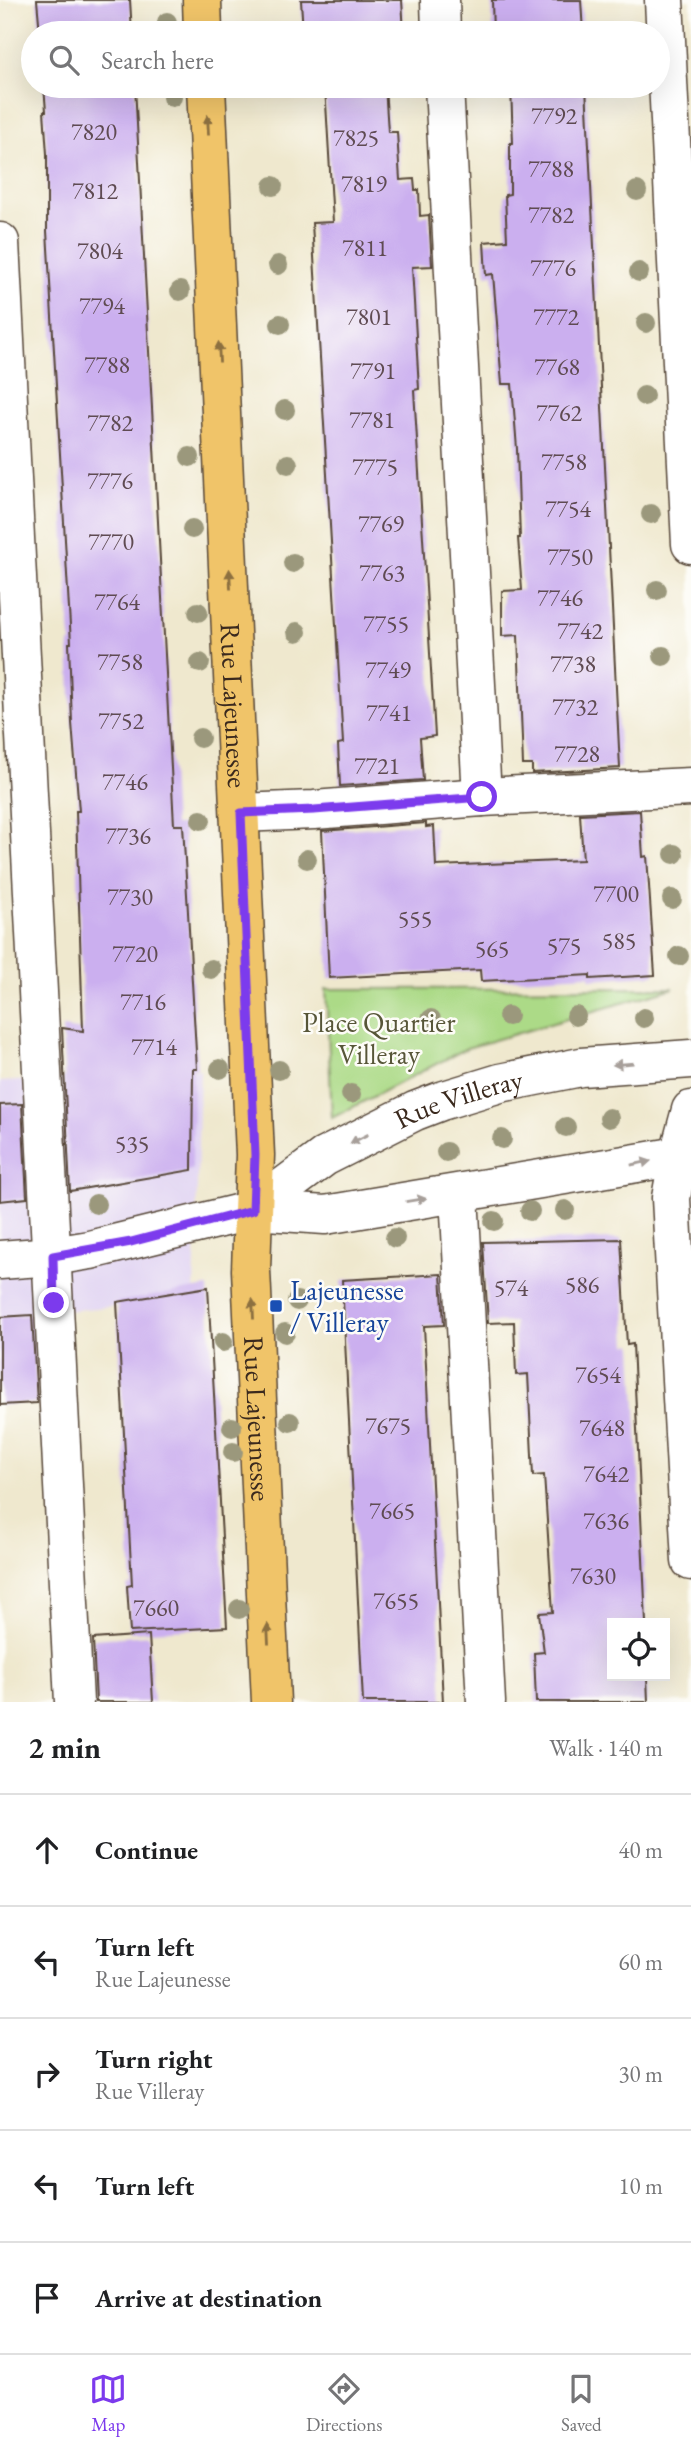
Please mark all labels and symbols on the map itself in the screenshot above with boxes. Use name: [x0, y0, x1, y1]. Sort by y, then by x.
house number: 7792: [531, 100, 578, 131]
one-way arrow: [202, 113, 213, 135]
house number: 7820: [71, 116, 117, 147]
house number: 7825: [333, 122, 379, 153]
house number: 7788: [528, 153, 574, 184]
house number: 7819: [341, 168, 388, 199]
house number: 7812: [72, 175, 119, 206]
house number: 7782: [528, 199, 575, 230]
house number: 7811: [342, 232, 388, 263]
house number: 7804: [77, 235, 124, 266]
house number: 7776: [530, 252, 576, 283]
house number: 7794: [79, 290, 126, 321]
house number: 7801: [346, 301, 392, 332]
house number: 7772: [533, 301, 580, 332]
one-way arrow: [213, 341, 224, 363]
house number: 7788: [84, 349, 130, 380]
house number: 7768: [534, 351, 580, 382]
house number: 7791: [350, 355, 396, 386]
house number: 7762: [536, 397, 583, 428]
house number: 7781: [349, 404, 395, 435]
house number: 7782: [87, 407, 134, 438]
house number: 7758: [541, 446, 587, 477]
house number: 7775: [352, 451, 398, 482]
house number: 7776: [87, 465, 133, 496]
house number: 7754: [545, 493, 592, 524]
house number: 7769: [358, 508, 405, 539]
house number: 7770: [88, 526, 134, 557]
house number: 7750: [547, 541, 593, 572]
house number: 7763: [359, 557, 405, 588]
one-way arrow: [224, 568, 235, 590]
house number: 7746: [537, 582, 583, 613]
house number: 7764: [94, 586, 141, 617]
house number: 7755: [363, 608, 409, 639]
house number: 7742: [557, 615, 604, 646]
street label: Rue Lajeunesse: [213, 622, 256, 789]
house number: 7758: [97, 646, 143, 677]
house number: 7738: [550, 648, 596, 679]
house number: 7749: [365, 654, 412, 685]
house number: 7732: [552, 691, 599, 722]
house number: 7741: [366, 697, 412, 728]
house number: 7752: [98, 705, 145, 736]
house number: 7728: [554, 738, 600, 769]
house number: 7721: [354, 750, 400, 781]
house number: 7746: [102, 766, 148, 797]
route start: [466, 781, 497, 812]
house number: 7736: [105, 820, 151, 851]
house number: 7700: [593, 878, 639, 909]
house number: 7730: [107, 881, 153, 912]
house number: 555: [398, 903, 432, 934]
house number: 585: [602, 925, 636, 956]
house number: 575: [547, 930, 581, 961]
house number: 565: [475, 933, 509, 964]
house number: 7720: [112, 938, 158, 969]
house number: 7716: [120, 986, 166, 1017]
park label: Place Quartier Villeray: [302, 1004, 456, 1072]
house number: 7714: [131, 1031, 178, 1062]
one-way arrow: [612, 1059, 634, 1070]
street label: Rue Villeray: [388, 1061, 526, 1137]
house number: 535: [115, 1128, 149, 1159]
one-way arrow: [349, 1134, 369, 1145]
one-way arrow: [630, 1157, 652, 1168]
one-way arrow: [405, 1194, 427, 1205]
house number: 586: [565, 1269, 599, 1300]
place label: Lajeunesse / Villeray: [290, 1272, 404, 1340]
house number: 574: [494, 1272, 529, 1303]
route end: [38, 1287, 69, 1318]
one-way arrow: [247, 1297, 258, 1319]
marker: Lajeunesse / Villeray: [268, 1298, 284, 1314]
street label: Rue Lajeunesse: [236, 1335, 280, 1502]
house number: 7654: [575, 1359, 622, 1390]
house number: 7675: [365, 1410, 411, 1441]
house number: 7648: [579, 1412, 625, 1443]
house number: 7642: [583, 1458, 630, 1489]
house number: 7665: [369, 1495, 415, 1526]
house number: 7636: [583, 1505, 629, 1536]
house number: 7630: [570, 1560, 616, 1591]
house number: 7655: [373, 1585, 419, 1616]
house number: 7660: [133, 1592, 179, 1623]
one-way arrow: [262, 1623, 273, 1645]

